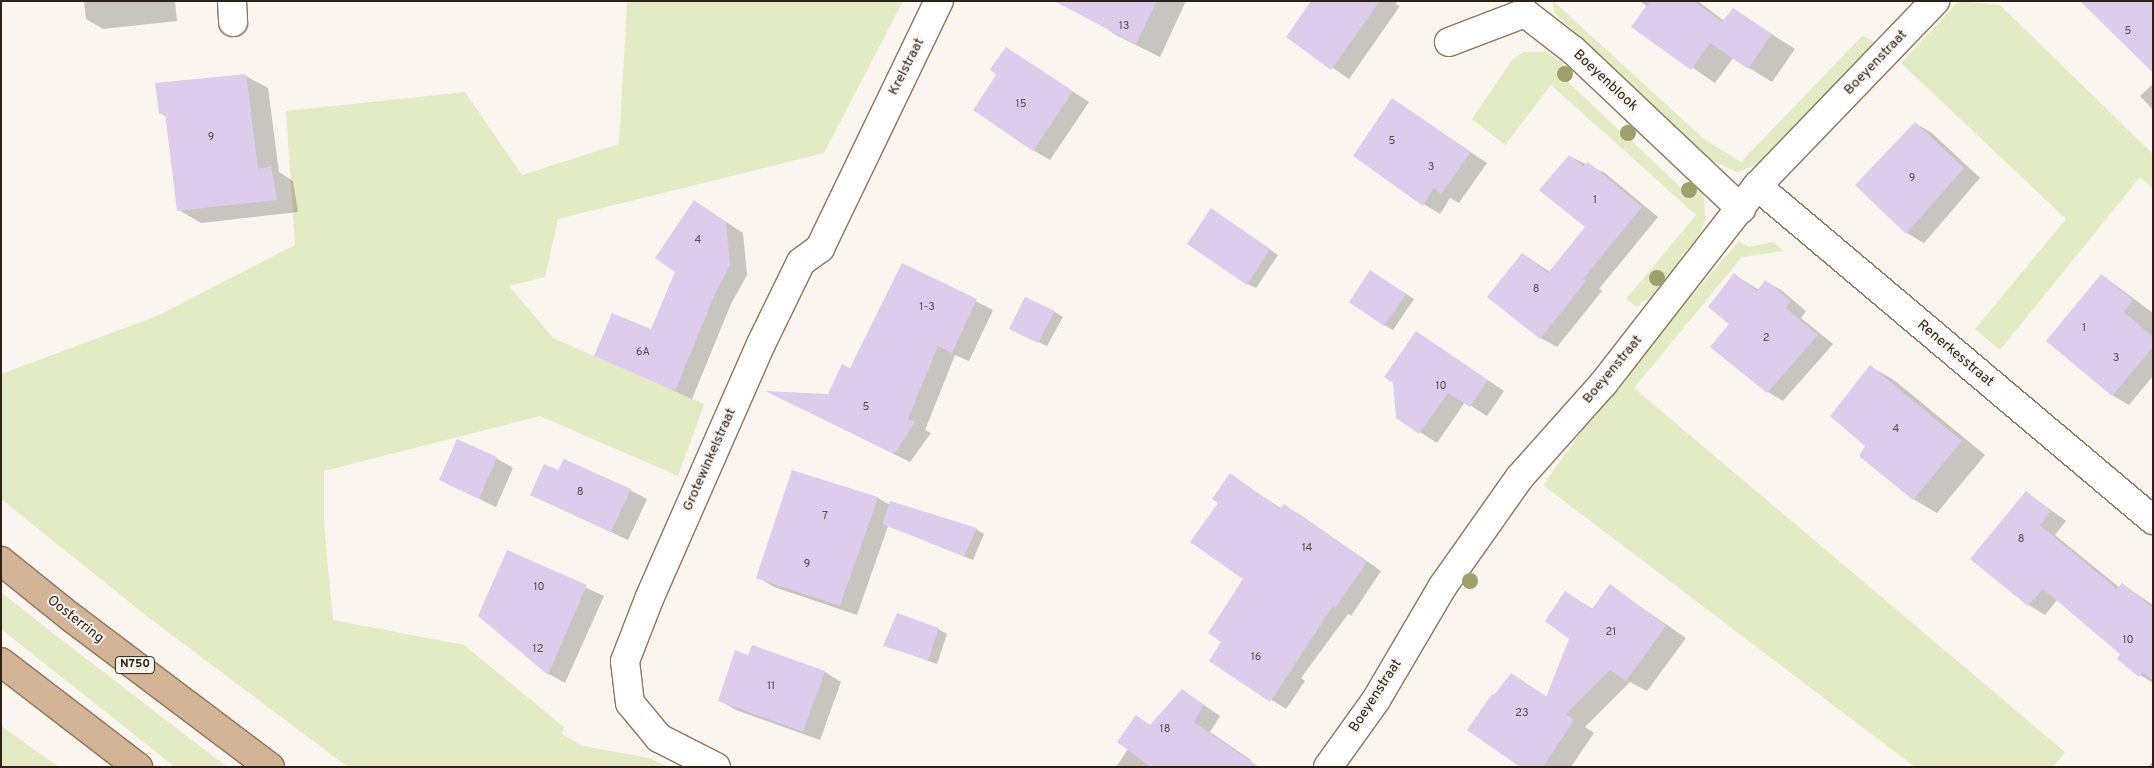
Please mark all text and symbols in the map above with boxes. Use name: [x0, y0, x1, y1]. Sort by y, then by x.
house number: 13: [1119, 19, 1129, 33]
house number: 5: [2125, 24, 2131, 38]
street label: Boeyenstraat: [1841, 27, 1911, 99]
street label: Krelstraat: [886, 36, 928, 98]
street label: Boeyenblook: [1569, 47, 1641, 115]
house number: 15: [1016, 97, 1026, 111]
house number: 9: [208, 130, 214, 144]
house number: 5: [1389, 134, 1395, 148]
house number: 3: [1428, 160, 1434, 174]
house number: 9: [1909, 171, 1915, 185]
house number: 1: [1593, 193, 1597, 207]
house number: 4: [695, 233, 701, 247]
house number: 8: [1533, 282, 1539, 296]
house number: 1-3: [919, 300, 935, 314]
street label: Renerkesstraat: [1913, 317, 1997, 391]
house number: 1: [2082, 321, 2086, 335]
house number: 2: [1763, 331, 1769, 345]
street label: Boeyenstraat: [1580, 333, 1646, 407]
house number: 6A: [636, 345, 650, 359]
house number: 3: [2113, 351, 2119, 365]
house number: 10: [1435, 379, 1447, 393]
house number: 5: [863, 400, 869, 414]
street label: Grotewinkelstraat: [680, 406, 740, 514]
house number: 4: [1893, 422, 1899, 436]
house number: 8: [577, 485, 583, 499]
house number: 7: [822, 509, 828, 523]
house number: 8: [2018, 532, 2024, 546]
house number: 14: [1302, 541, 1312, 555]
house number: 9: [804, 557, 810, 571]
house number: 10: [533, 580, 545, 594]
street label: Oosterring: [43, 593, 107, 647]
house number: 21: [1606, 625, 1616, 639]
house number: 10: [2122, 633, 2134, 647]
house number: 12: [533, 642, 543, 656]
house number: 16: [1251, 650, 1261, 664]
road number: N750: [114, 656, 156, 674]
street label: Boeyenstraat: [1346, 656, 1406, 736]
house number: 11: [767, 679, 775, 693]
house number: 23: [1515, 706, 1529, 720]
house number: 18: [1160, 722, 1170, 736]

